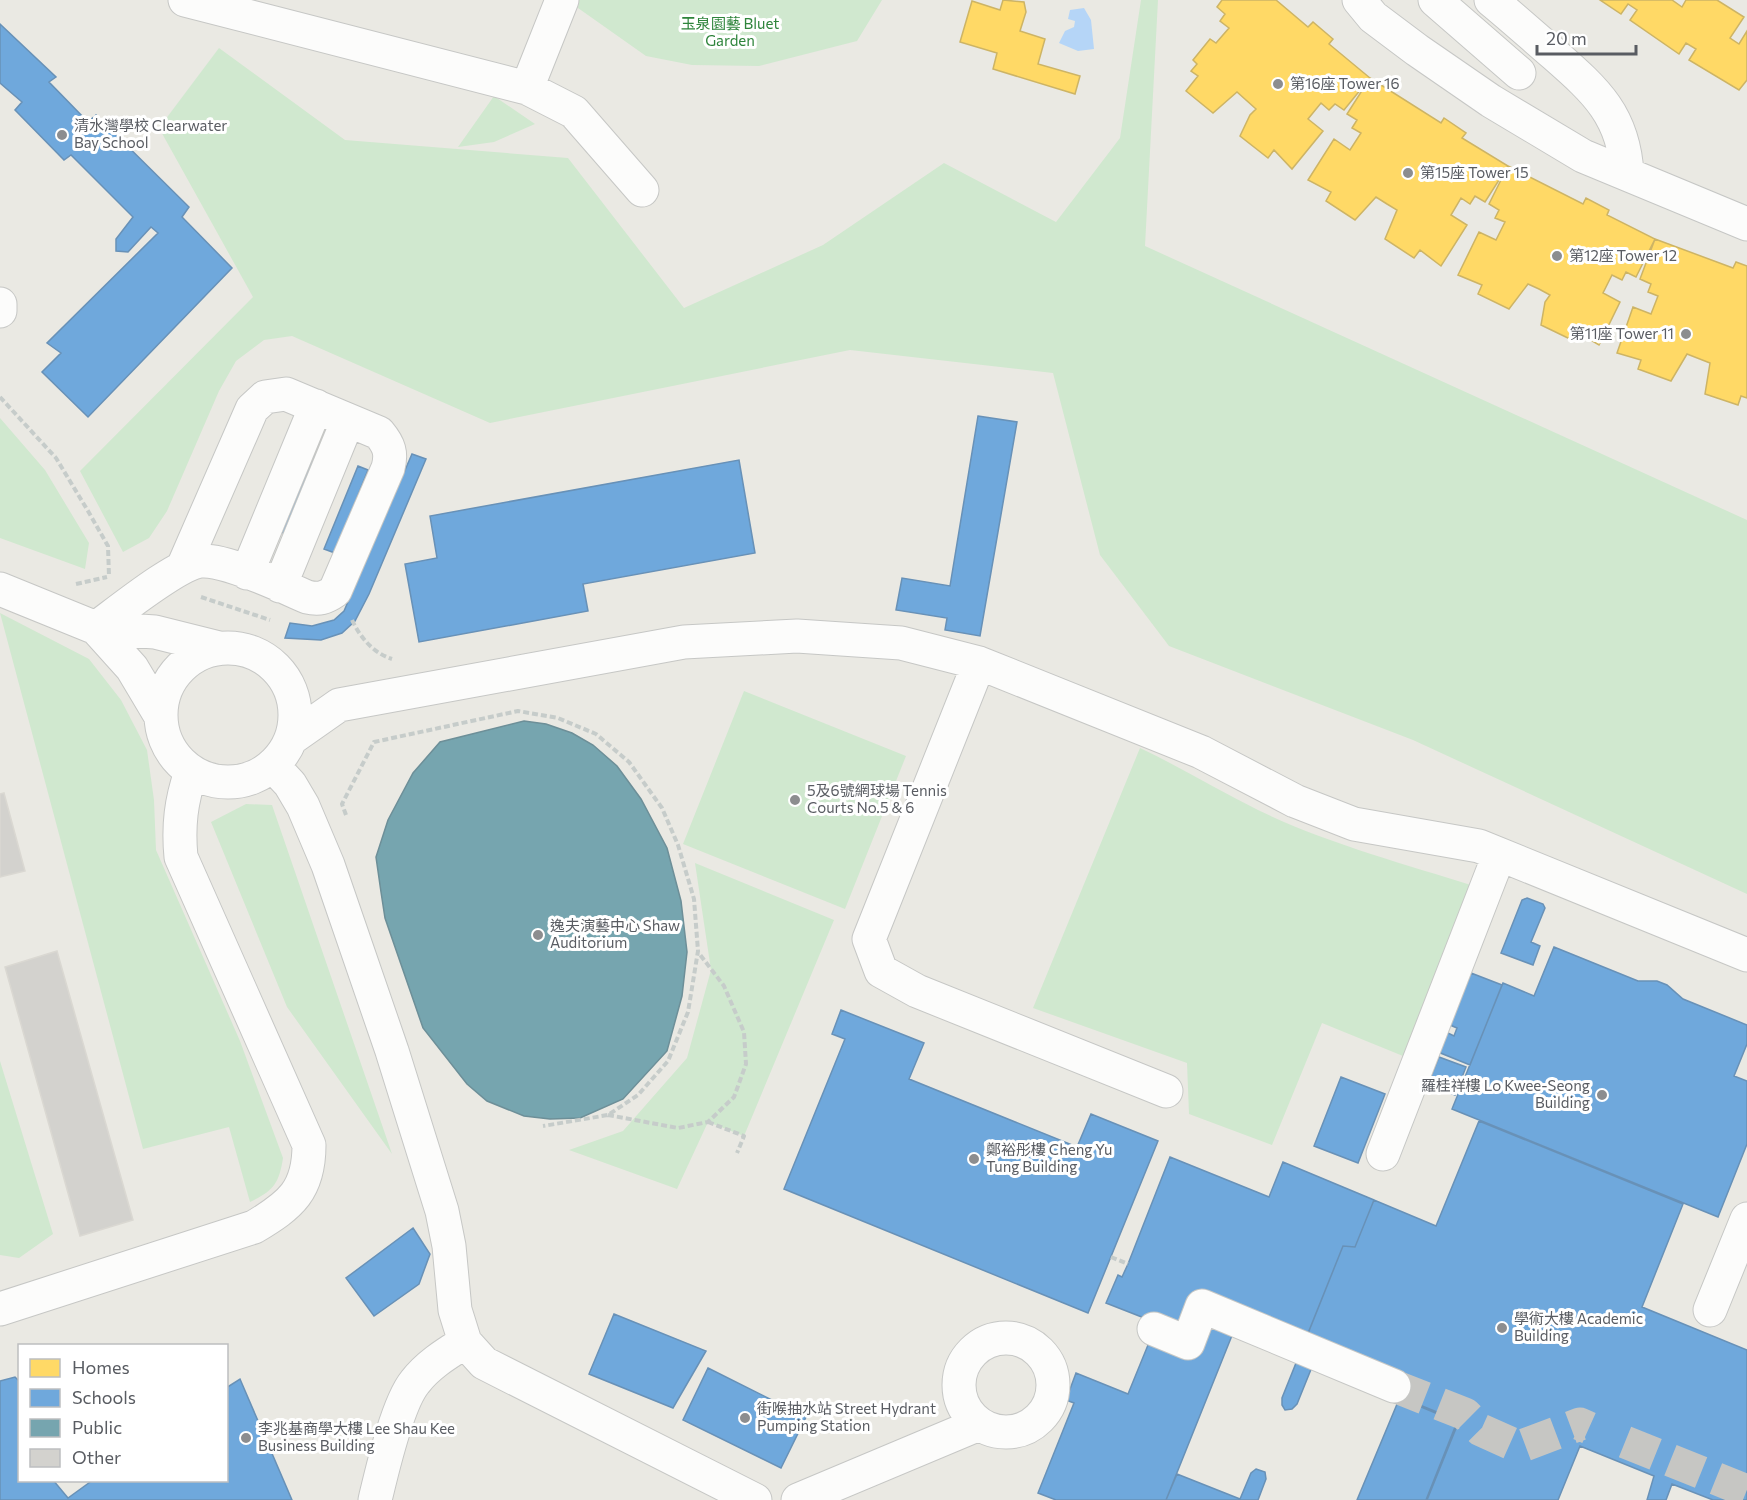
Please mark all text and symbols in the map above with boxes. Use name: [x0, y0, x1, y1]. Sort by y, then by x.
park label: 玉泉園藝 Bluet Garden: [681, 14, 779, 49]
scale bar: [1537, 18, 1636, 56]
text: 20 m: [1546, 27, 1587, 49]
place label: 第16座 Tower 16: [1290, 74, 1400, 92]
marker: 第16座 Tower 16: [1271, 77, 1285, 91]
place label: 清水灣學校 Clearwater Bay School: [74, 116, 227, 151]
marker: 清水灣學校 Clearwater Bay School: [55, 128, 69, 142]
place label: 第15座 Tower 15: [1420, 163, 1529, 181]
marker: 第15座 Tower 15: [1401, 166, 1415, 180]
place label: 第12座 Tower 12: [1569, 246, 1677, 264]
marker: 第12座 Tower 12: [1550, 249, 1564, 263]
place label: 第11座 Tower 11: [1570, 324, 1674, 342]
marker: 第11座 Tower 11: [1679, 327, 1693, 341]
place label: 5及6號網球場 Tennis Courts No.5 & 6: [807, 781, 947, 816]
marker: 5及6號網球場 Tennis Courts No.5 & 6: [788, 793, 802, 807]
place label: 逸夫演藝中心 Shaw Auditorium: [550, 916, 680, 951]
marker: 逸夫演藝中心 Shaw Auditorium: [531, 928, 545, 942]
place label: 羅桂祥樓 Lo Kwee-Seong Building: [1421, 1076, 1590, 1111]
marker: 羅桂祥樓 Lo Kwee-Seong Building: [1595, 1088, 1609, 1102]
place label: 鄭裕彤樓 Cheng Yu Tung Building: [986, 1140, 1112, 1175]
marker: 鄭裕彤樓 Cheng Yu Tung Building: [967, 1152, 981, 1166]
place label: 學術大樓 Academic Building: [1514, 1309, 1643, 1344]
marker: 學術大樓 Academic Building: [1495, 1321, 1509, 1335]
legend: [18, 1344, 228, 1482]
text: Homes: [72, 1356, 130, 1378]
text: Schools: [72, 1386, 136, 1408]
place label: 街喉抽水站 Street Hydrant Pumping Station: [757, 1399, 936, 1434]
marker: 街喉抽水站 Street Hydrant Pumping Station: [738, 1411, 752, 1425]
text: Public: [72, 1416, 122, 1438]
place label: 李兆基商學大樓 Lee Shau Kee Business Building: [258, 1419, 455, 1454]
marker: 李兆基商學大樓 Lee Shau Kee Business Building: [239, 1431, 253, 1445]
text: Other: [72, 1446, 121, 1468]

